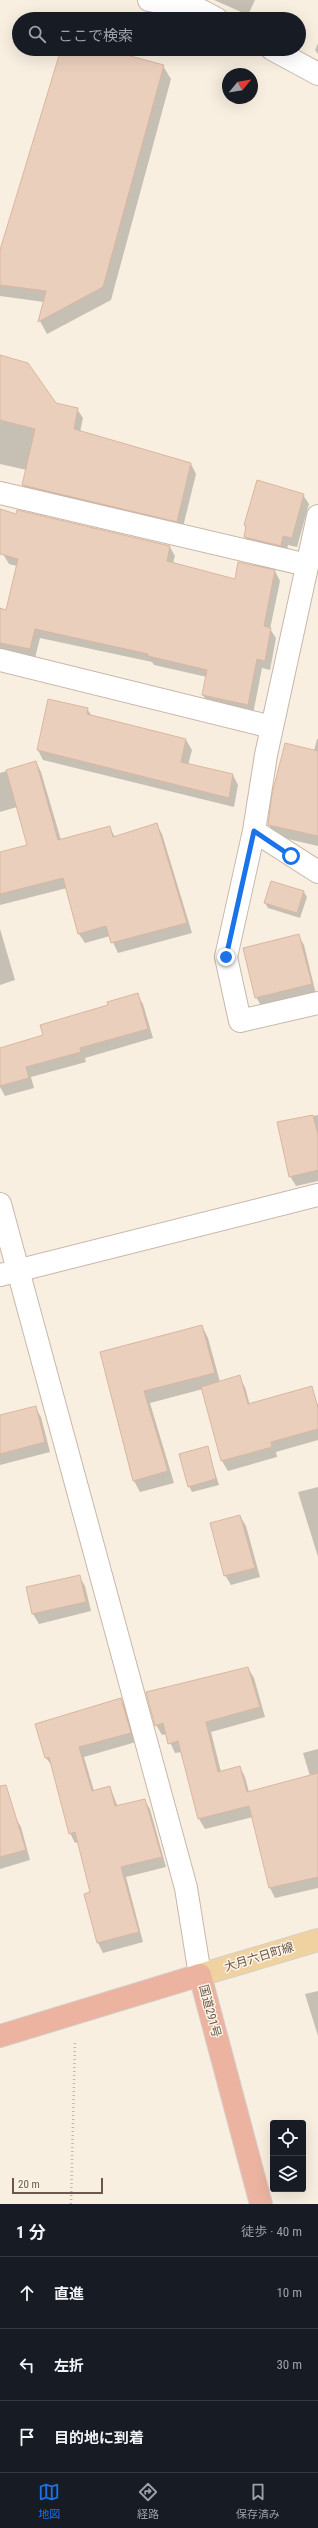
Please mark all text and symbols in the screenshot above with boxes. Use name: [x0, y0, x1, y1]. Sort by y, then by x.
search box: [12, 12, 306, 56]
icon: search: [26, 23, 48, 45]
text: ここで検索: [58, 27, 133, 45]
north arrow: [222, 68, 258, 104]
route start: [282, 847, 300, 865]
route end: [217, 948, 235, 966]
street label: 大月六日町線: [223, 1940, 295, 1974]
street label: 国道291号: [196, 1983, 224, 2039]
map controls: [270, 2120, 306, 2192]
button: locate: [270, 2120, 306, 2156]
button: layers: [270, 2156, 306, 2192]
scale bar: [12, 2176, 103, 2195]
text: 20 m: [18, 2178, 40, 2191]
text: 1 分: [16, 2222, 46, 2242]
text: 徒歩 · 40 m: [241, 2224, 302, 2239]
icon: ahead: [16, 2282, 38, 2304]
text: 直進: [54, 2285, 84, 2303]
text: 10 m: [276, 2285, 302, 2300]
icon: left: [16, 2354, 38, 2376]
text: 左折: [54, 2357, 84, 2375]
text: 30 m: [276, 2357, 302, 2372]
icon: arrive: [16, 2426, 38, 2448]
text: 目的地に到着: [54, 2429, 144, 2447]
tab: 地図: [38, 2481, 60, 2521]
tab: 経路: [137, 2481, 159, 2521]
tab: 保存済み: [236, 2481, 280, 2521]

